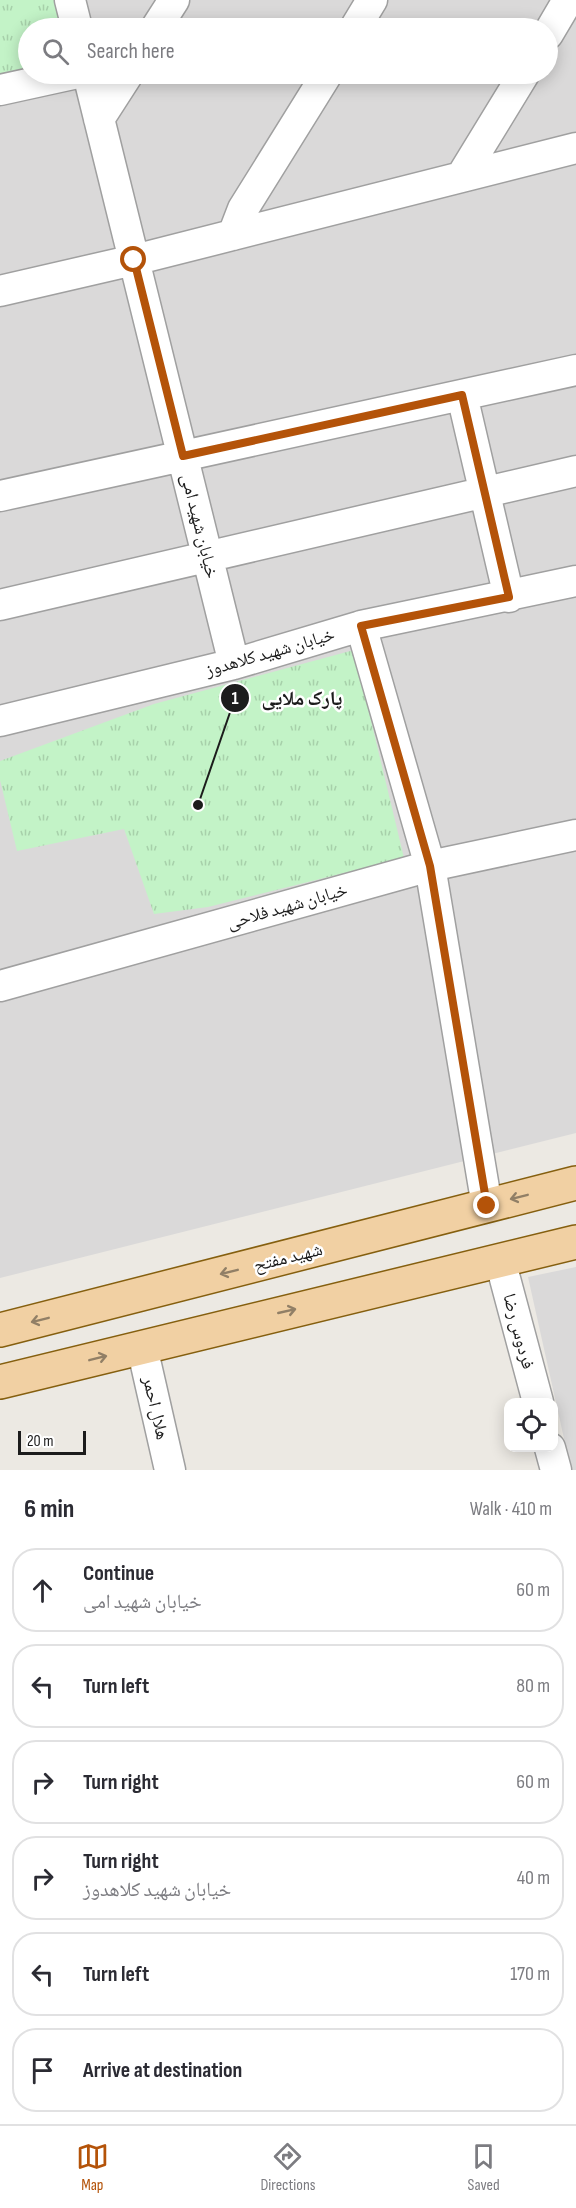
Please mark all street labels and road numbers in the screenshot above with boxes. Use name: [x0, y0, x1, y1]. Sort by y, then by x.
street label: خیابان شهید امی: [176, 472, 223, 580]
street label: خیابان شهید کلاهدوز: [202, 624, 337, 681]
street label: خیابان شهید فلاحی: [224, 879, 350, 934]
street label: شهید مفتح: [252, 1239, 325, 1277]
street label: فردوس رضا: [498, 1291, 539, 1371]
street label: هلال احمر: [138, 1374, 173, 1442]

